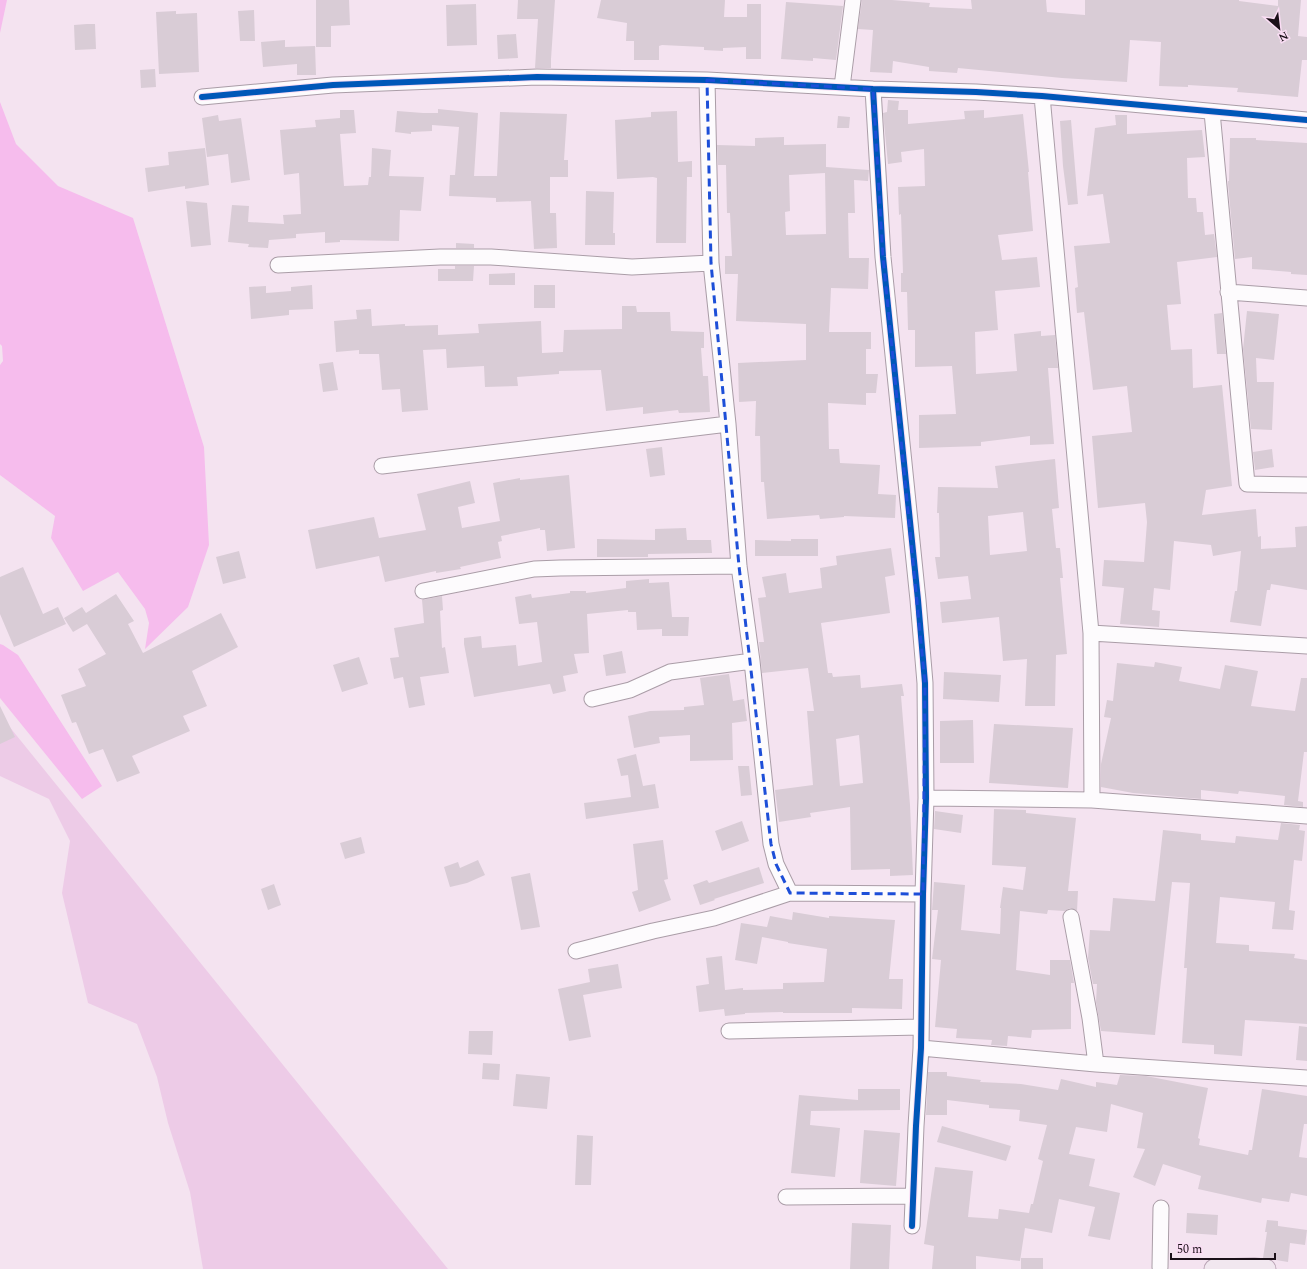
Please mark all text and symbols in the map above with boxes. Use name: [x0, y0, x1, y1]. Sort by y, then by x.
north arrow: [1259, 8, 1299, 48]
text: N: [1275, 27, 1291, 46]
scale bar: [1171, 1235, 1275, 1261]
text: 50 m: [1177, 1240, 1202, 1259]

